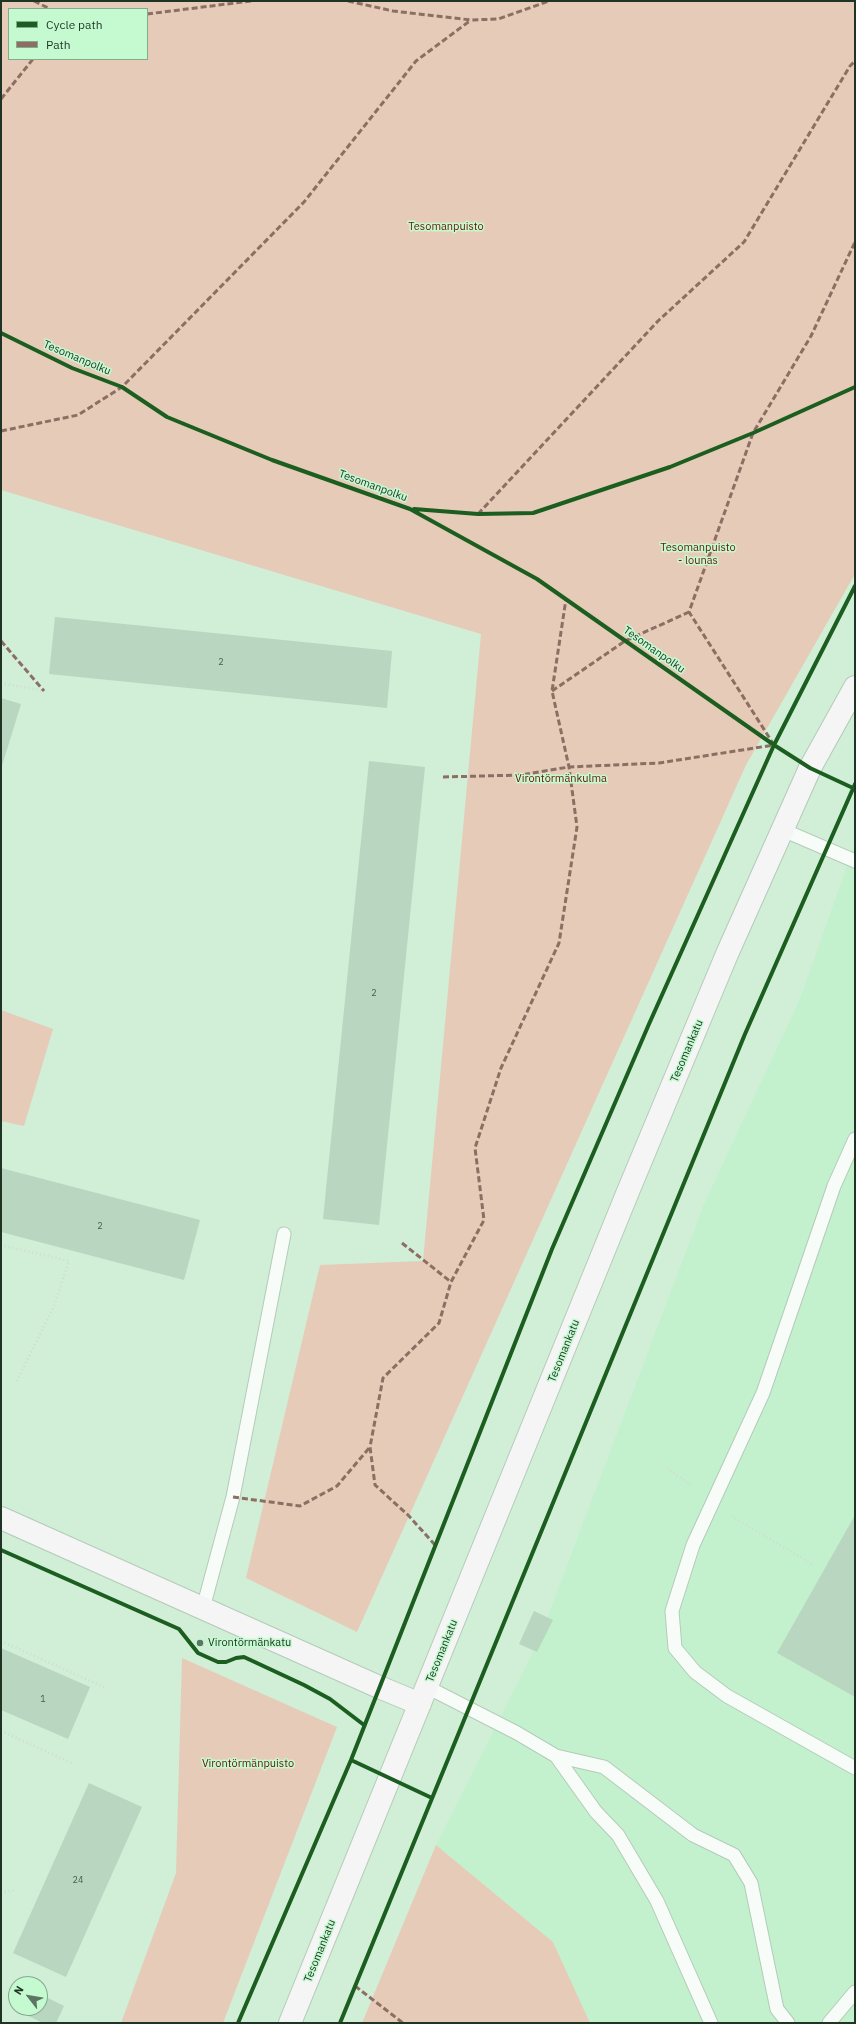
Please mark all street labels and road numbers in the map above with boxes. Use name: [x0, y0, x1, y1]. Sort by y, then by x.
street label: Tesomanpolku: [41, 338, 113, 378]
street label: Tesomanpolku: [337, 467, 409, 505]
street label: Tesomanpolku: [621, 624, 687, 676]
street label: Tesomankatu: [668, 1018, 706, 1084]
street label: Tesomankatu: [545, 1318, 583, 1384]
street label: Tesomankatu: [423, 1618, 461, 1684]
street label: Tesomankatu: [301, 1918, 339, 1984]

